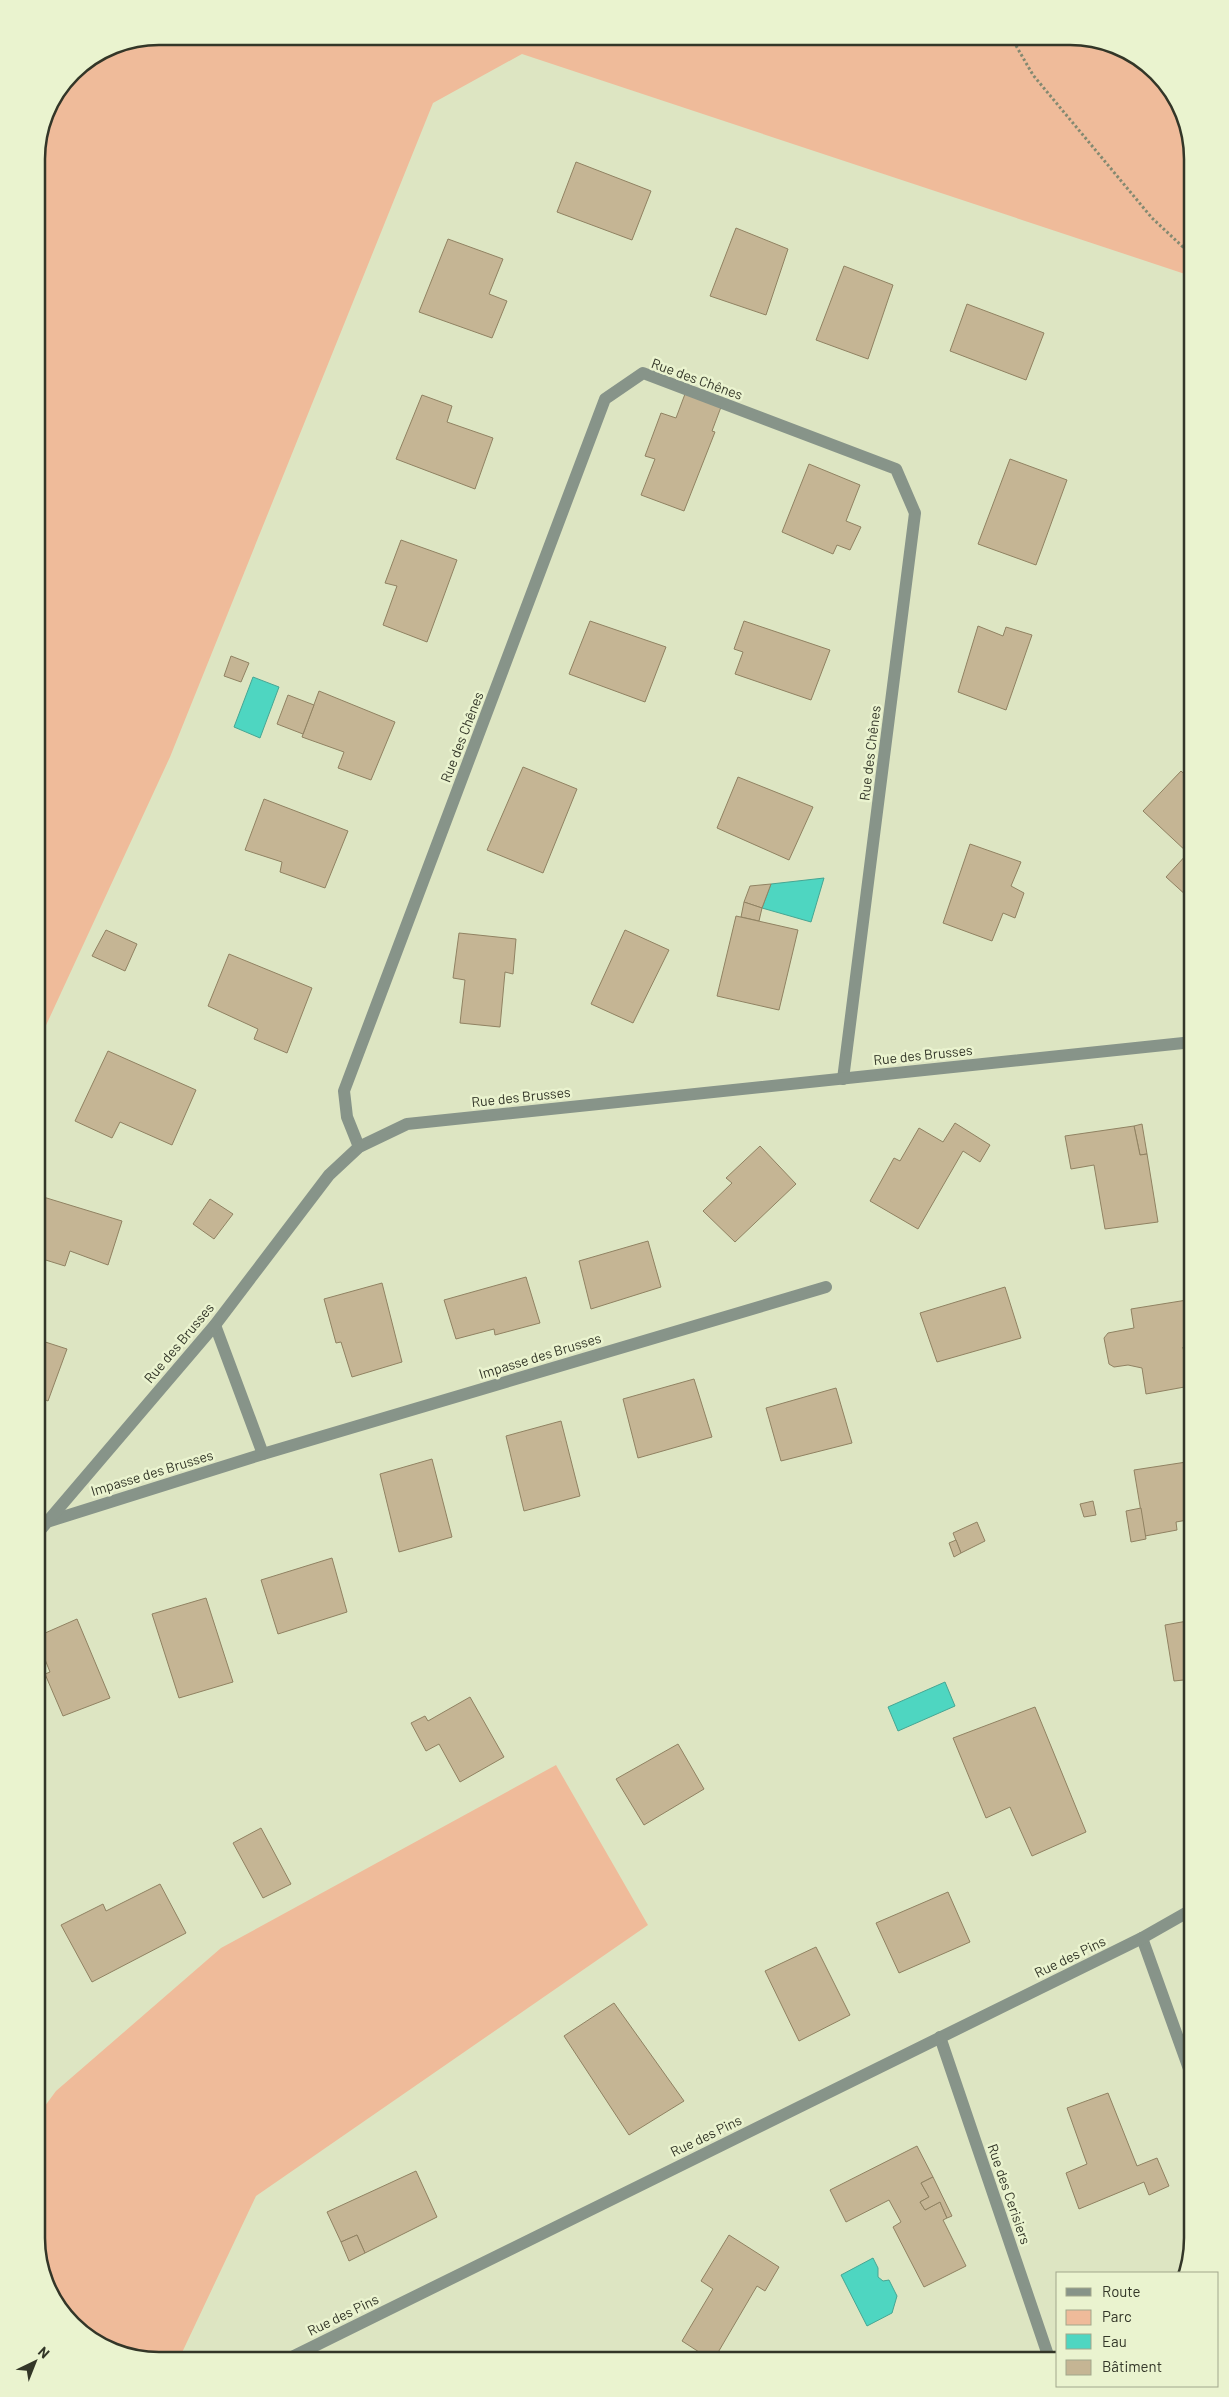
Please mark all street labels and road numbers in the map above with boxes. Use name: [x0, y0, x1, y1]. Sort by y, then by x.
street label: Rue des Chênes: [649, 354, 745, 403]
street label: Rue des Chênes: [436, 689, 487, 785]
street label: Rue des Chênes: [855, 704, 884, 802]
street label: Rue des Brusses: [873, 1041, 974, 1068]
street label: Rue des Brusses: [471, 1083, 572, 1110]
street label: Rue des Brusses: [140, 1299, 217, 1386]
street label: Impasse des Brusses: [477, 1329, 603, 1382]
street label: Impasse des Brusses: [89, 1446, 215, 1499]
street label: Rue des Pins: [1031, 1932, 1108, 1981]
street label: Rue des Pins: [667, 2111, 744, 2160]
street label: Rue des Cerisiers: [984, 2141, 1035, 2247]
street label: Rue des Pins: [304, 2290, 381, 2339]

